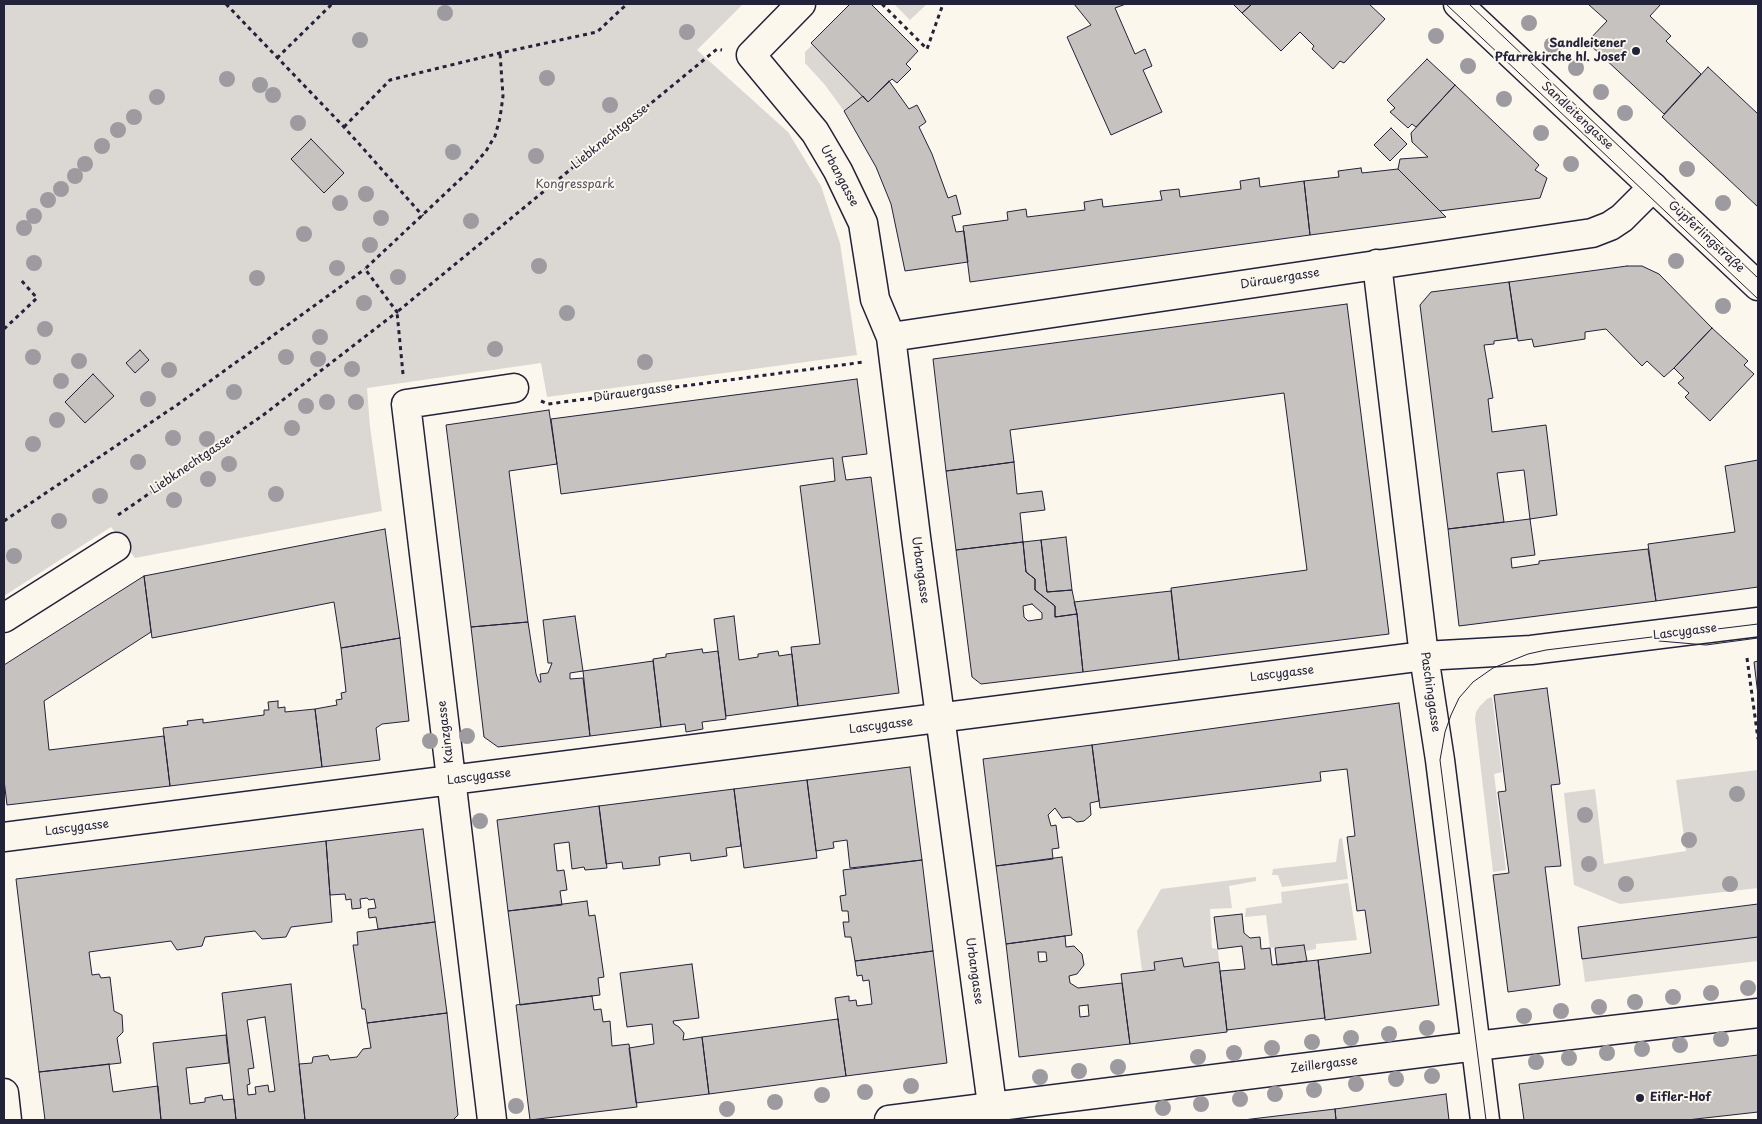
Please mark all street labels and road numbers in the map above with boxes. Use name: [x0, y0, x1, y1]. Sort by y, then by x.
street label: Sandleitengasse: [1538, 79, 1616, 153]
street label: Liebknechtgasse: [569, 102, 651, 172]
street label: Urbangasse: [817, 143, 861, 209]
street label: Güpferlingstraße: [1665, 198, 1747, 276]
street label: Dürauergasse: [1239, 266, 1321, 292]
street label: Dürauergasse: [592, 380, 674, 406]
street label: Liebknechtgasse: [148, 433, 234, 497]
street label: Urbangasse: [908, 535, 932, 605]
street label: Lascygasse: [1652, 621, 1718, 643]
street label: Paschinggasse: [1417, 651, 1443, 733]
street label: Lascygasse: [1249, 663, 1315, 685]
street label: Kainzgasse: [435, 700, 457, 764]
street label: Lascygasse: [848, 715, 914, 737]
street label: Lascygasse: [446, 766, 512, 788]
street label: Lascygasse: [44, 817, 110, 839]
street label: Urbangasse: [962, 936, 986, 1006]
street label: Zeillergasse: [1290, 1054, 1358, 1076]

